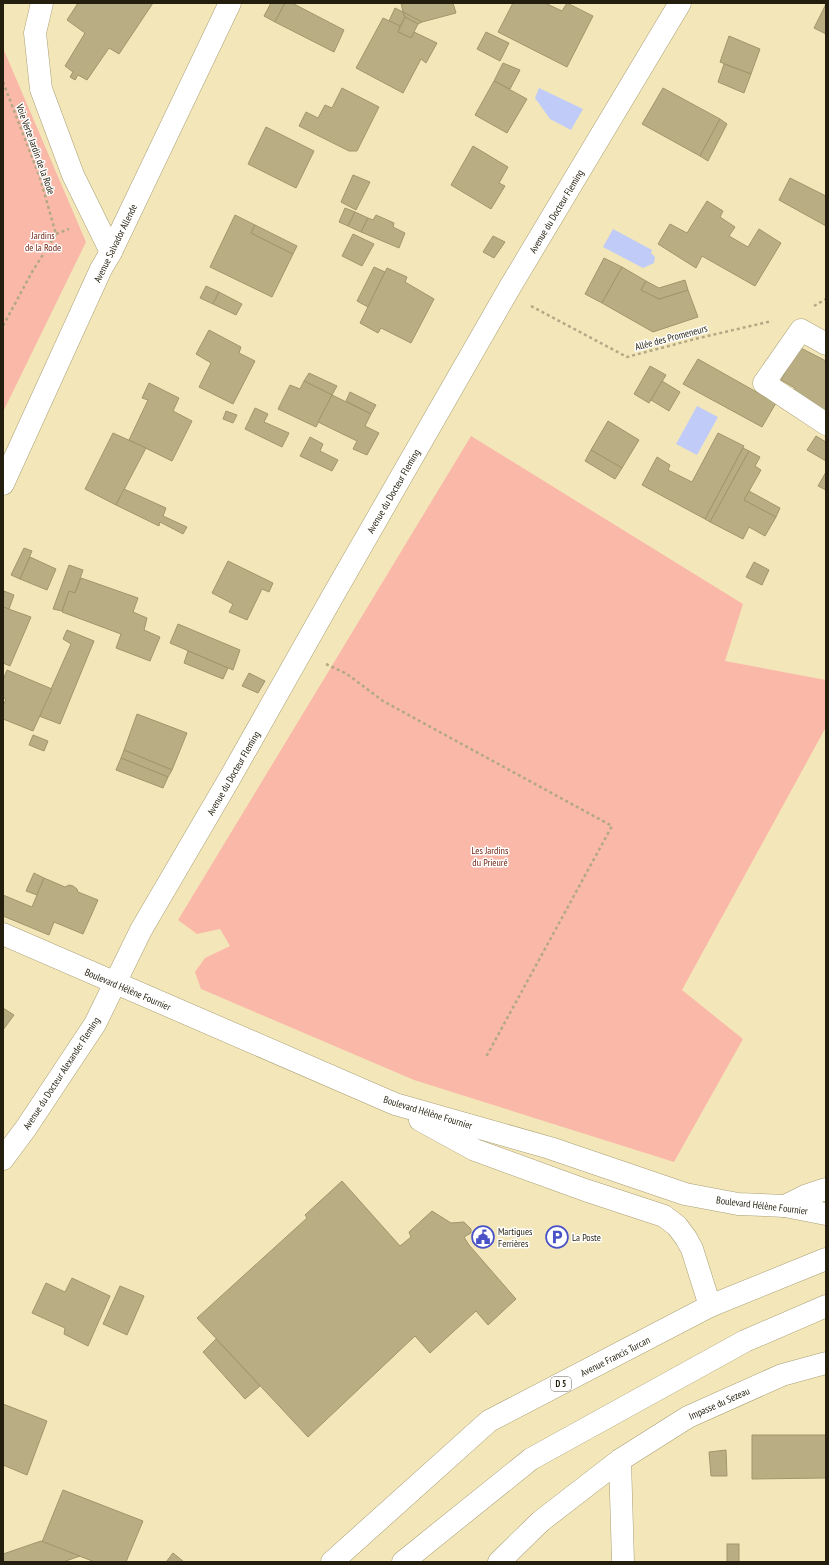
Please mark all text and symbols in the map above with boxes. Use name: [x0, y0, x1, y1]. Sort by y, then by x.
street label: Voie Verte Jardin de la Rode: [13, 101, 58, 196]
street label: Avenue du Docteur Fleming: [526, 167, 587, 255]
street label: Avenue Salvador Allende: [91, 202, 140, 284]
park label: Jardins de la Rode: [25, 229, 61, 254]
street label: Allée des Promeneurs: [633, 321, 709, 353]
street label: Avenue du Docteur Fleming: [364, 447, 423, 536]
street label: Avenue du Docteur Fleming: [204, 729, 263, 818]
park label: Les Jardins du Prieuré: [472, 844, 509, 869]
street label: Boulevard Hélène Fournier: [83, 965, 173, 1014]
street label: Avenue du Docteur Alexander Fleming: [20, 1014, 103, 1132]
street label: Boulevard Hélène Fournier: [382, 1093, 474, 1132]
street label: Boulevard Hélène Fournier: [715, 1193, 809, 1218]
public building icon: Martigues Ferrières: [470, 1224, 496, 1250]
parking icon: La Poste: [544, 1224, 570, 1250]
place label: Martigues Ferrières: [498, 1225, 533, 1250]
place label: La Poste: [572, 1231, 601, 1244]
street label: Avenue Francis Turcan: [578, 1333, 652, 1380]
road number: D 5: [551, 1377, 571, 1391]
street label: Impasse du Sezeau: [687, 1384, 752, 1423]

